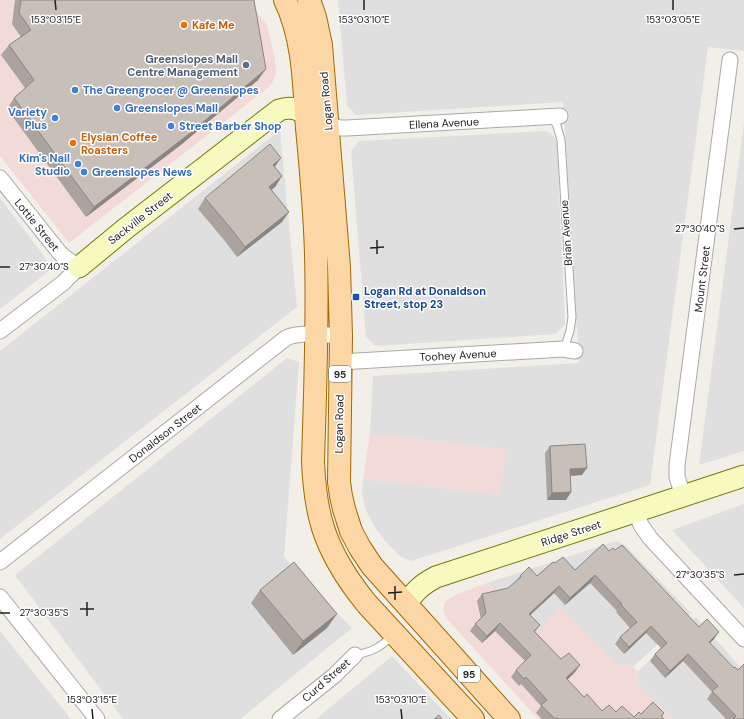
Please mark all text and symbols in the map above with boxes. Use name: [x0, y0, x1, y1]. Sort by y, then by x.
text: 153°03'15"E: [31, 13, 82, 26]
text: 153°03'10"E: [338, 13, 390, 26]
text: 153°03'05"E: [646, 13, 700, 26]
place label: Kafe Me: [192, 18, 235, 32]
marker: Kafe Me: [179, 20, 189, 30]
place label: Greenslopes Mall Centre Management: [127, 52, 238, 79]
marker: Greenslopes Mall Centre Management: [241, 60, 251, 70]
street label: Logan Road: [316, 71, 336, 131]
place label: The Greengrocer @ Greenslopes: [83, 83, 259, 97]
marker: The Greengrocer @ Greenslopes: [70, 85, 80, 95]
place label: Greenslopes Mall: [125, 101, 218, 115]
marker: Greenslopes Mall: [112, 103, 122, 113]
place label: Variety Plus: [8, 105, 47, 132]
marker: Variety Plus: [50, 113, 60, 123]
street label: Ellena Avenue: [409, 114, 479, 132]
place label: Street Barber Shop: [179, 119, 282, 133]
marker: Street Barber Shop: [166, 121, 176, 131]
place label: Elysian Coffee Roasters: [81, 130, 158, 157]
marker: Elysian Coffee Roasters: [68, 138, 78, 148]
place label: Kim's Nail Studio: [19, 151, 70, 178]
marker: Kim's Nail Studio: [73, 159, 83, 169]
place label: Greenslopes News: [92, 165, 192, 179]
marker: Greenslopes News: [79, 167, 89, 177]
street label: Sackville Street: [105, 189, 175, 247]
street label: Lottie Street: [12, 196, 62, 254]
street label: Brian Avenue: [557, 200, 575, 266]
text: 27°30'40"S: [675, 222, 725, 235]
street label: Mount Street: [691, 245, 713, 313]
text: 27°30'40"S: [19, 260, 69, 273]
place label: Logan Rd at Donaldson Street, stop 23: [364, 284, 486, 311]
marker: Logan Rd at Donaldson Street, stop 23: [351, 292, 361, 302]
street label: Toohey Avenue: [419, 346, 497, 364]
road number: 95: [329, 366, 351, 382]
street label: Logan Road: [331, 394, 347, 454]
street label: Donaldson Street: [126, 400, 204, 466]
street label: Ridge Street: [539, 517, 603, 549]
text: 27°30'35"S: [675, 568, 725, 581]
text: 27°30'35"S: [19, 606, 69, 619]
street label: Curd Street: [299, 655, 353, 705]
road number: 95: [458, 666, 480, 682]
text: 153°03'15"E: [67, 693, 118, 706]
text: 153°03'10"E: [375, 693, 427, 706]

